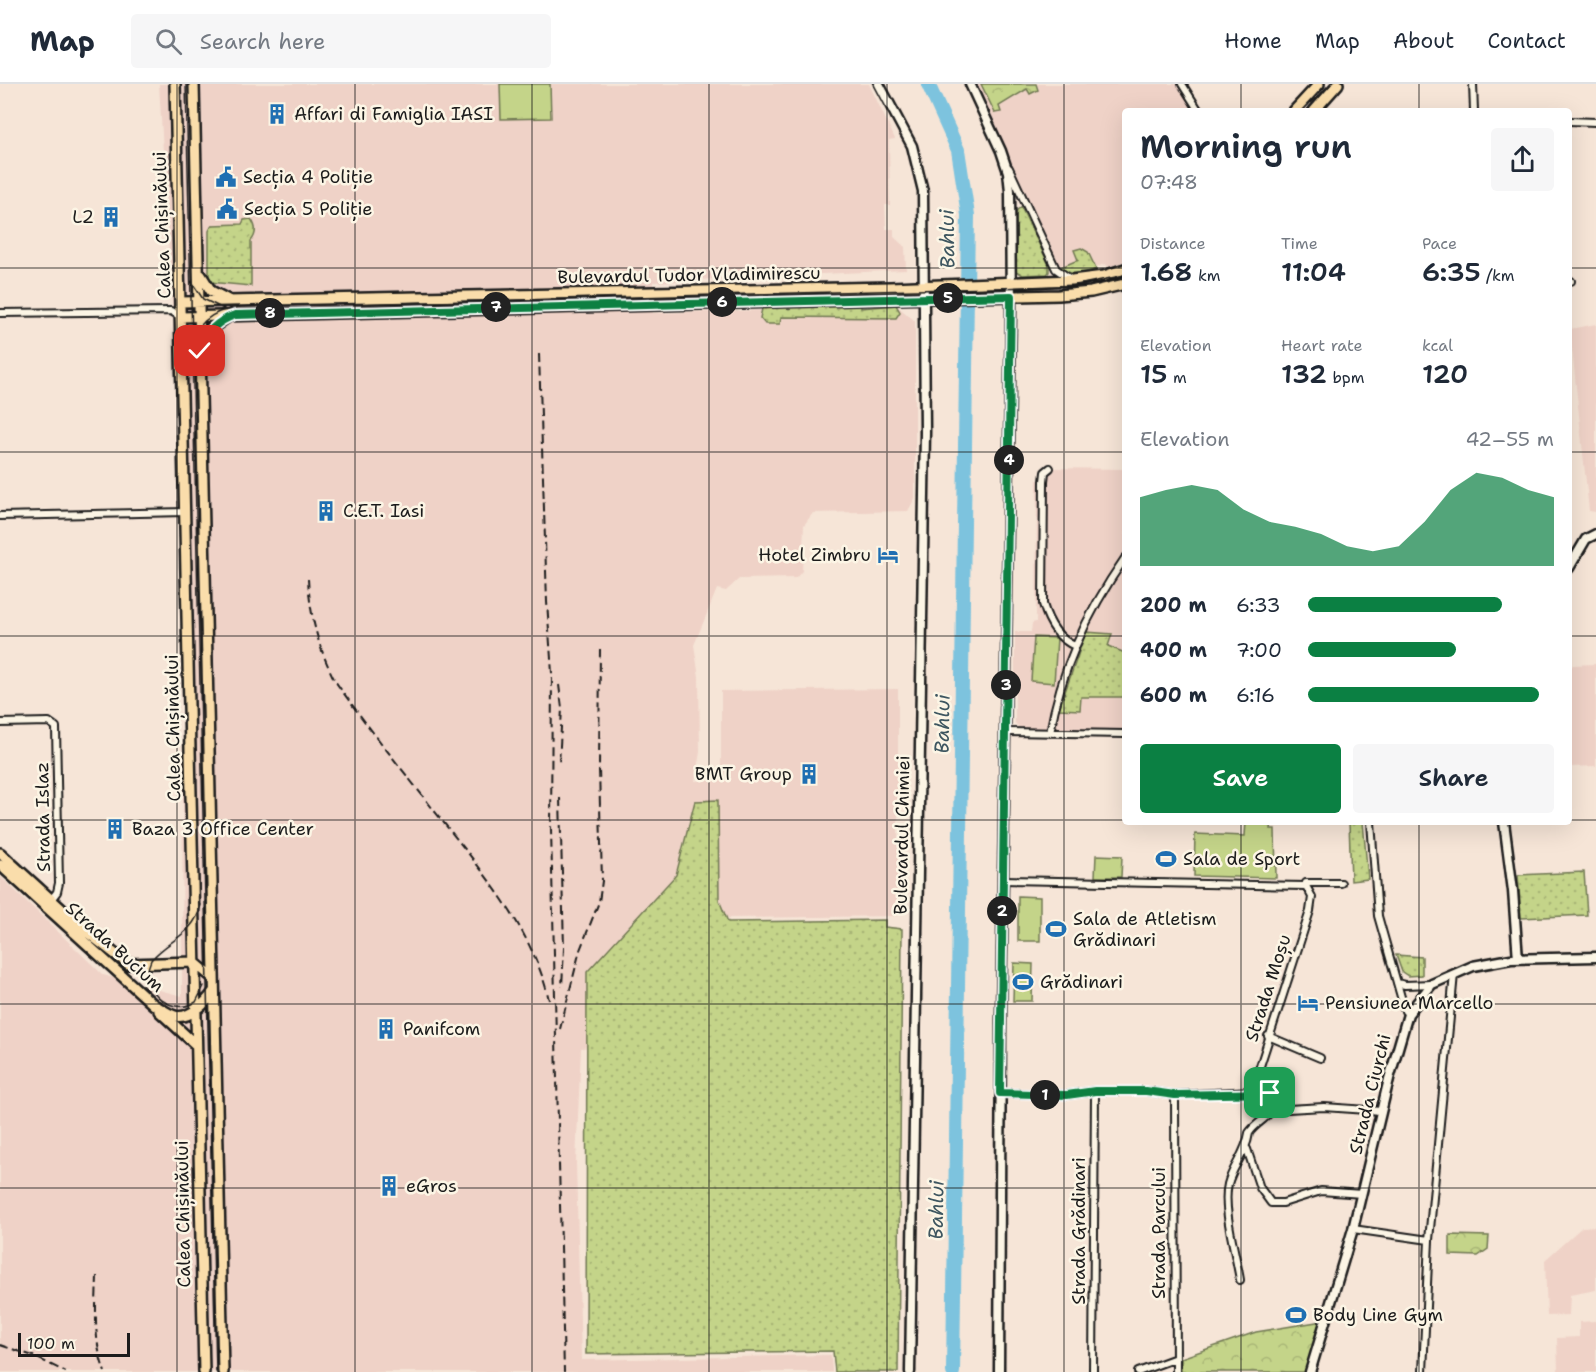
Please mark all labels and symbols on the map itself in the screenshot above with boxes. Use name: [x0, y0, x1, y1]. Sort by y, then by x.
building icon: Affari di Famiglia IASI: [265, 102, 289, 126]
place label: Affari di Famiglia IASI: [294, 102, 493, 126]
street label: Calea Chișinăului: [147, 151, 177, 299]
public building icon: Secția 4 Poliție: [214, 165, 238, 189]
place label: Secția 4 Poliție: [243, 165, 373, 189]
public building icon: Secția 5 Poliție: [215, 197, 239, 221]
place label: Secția 5 Poliție: [244, 197, 373, 221]
place label: L2: [72, 205, 94, 229]
building icon: L2: [99, 205, 123, 229]
water label: Bahlui: [933, 209, 961, 269]
street label: Bulevardul Tudor Vladimirescu: [557, 261, 821, 289]
pin: 5: [933, 283, 963, 313]
pin: 6: [707, 287, 737, 317]
pin: 7: [481, 292, 511, 322]
pin: 8: [255, 298, 285, 328]
pin: [174, 325, 225, 376]
pin: 4: [994, 445, 1024, 475]
building icon: C.E.T. Iasi: [314, 499, 338, 523]
place label: C.E.T. Iasi: [343, 499, 424, 523]
place label: Hotel Zimbru: [758, 543, 871, 567]
hotel icon: Hotel Zimbru: [876, 543, 900, 567]
street label: Calea Chișinăului: [160, 654, 186, 802]
pin: 3: [991, 670, 1021, 700]
water label: Bahlui: [928, 694, 956, 754]
street label: Bulevardul Chimiei: [889, 755, 915, 915]
street label: Strada Islaz: [30, 762, 56, 872]
place label: BMT Group: [695, 762, 792, 786]
building icon: BMT Group: [797, 762, 821, 786]
building icon: Baza 3 Office Center: [103, 817, 127, 841]
place label: Baza 3 Office Center: [132, 817, 314, 841]
sports icon: Sala de Sport: [1154, 847, 1178, 871]
place label: Sala de Sport: [1183, 847, 1301, 871]
street label: Strada Bucium: [61, 896, 169, 998]
pin: 2: [987, 896, 1017, 926]
place label: Sala de Atletism Grădinari: [1073, 907, 1216, 952]
sports icon: Sala de Atletism Grădinari: [1044, 917, 1068, 941]
street label: Strada Moșu: [1239, 931, 1297, 1045]
sports icon: Grădinari: [1011, 970, 1035, 994]
place label: Grădinari: [1040, 970, 1123, 994]
hotel icon: Pensiunea Marcello: [1296, 991, 1320, 1015]
place label: Pensiunea Marcello: [1325, 991, 1494, 1015]
building icon: Panifcom: [374, 1017, 398, 1041]
place label: Panifcom: [403, 1017, 480, 1041]
street label: Strada Ciurchi: [1343, 1031, 1397, 1157]
pin: [1244, 1067, 1295, 1118]
pin: 1: [1030, 1080, 1060, 1110]
street label: Calea Chișinăului: [170, 1140, 196, 1288]
street label: Strada Grădinari: [1067, 1157, 1091, 1305]
street label: Strada Parcului: [1147, 1167, 1171, 1299]
building icon: eGros: [377, 1174, 401, 1198]
place label: eGros: [406, 1174, 457, 1198]
water label: Bahlui: [922, 1180, 950, 1240]
sports icon: Body Line Gym: [1284, 1303, 1308, 1327]
place label: Body Line Gym: [1313, 1303, 1443, 1327]
scale bar: [18, 1330, 130, 1358]

